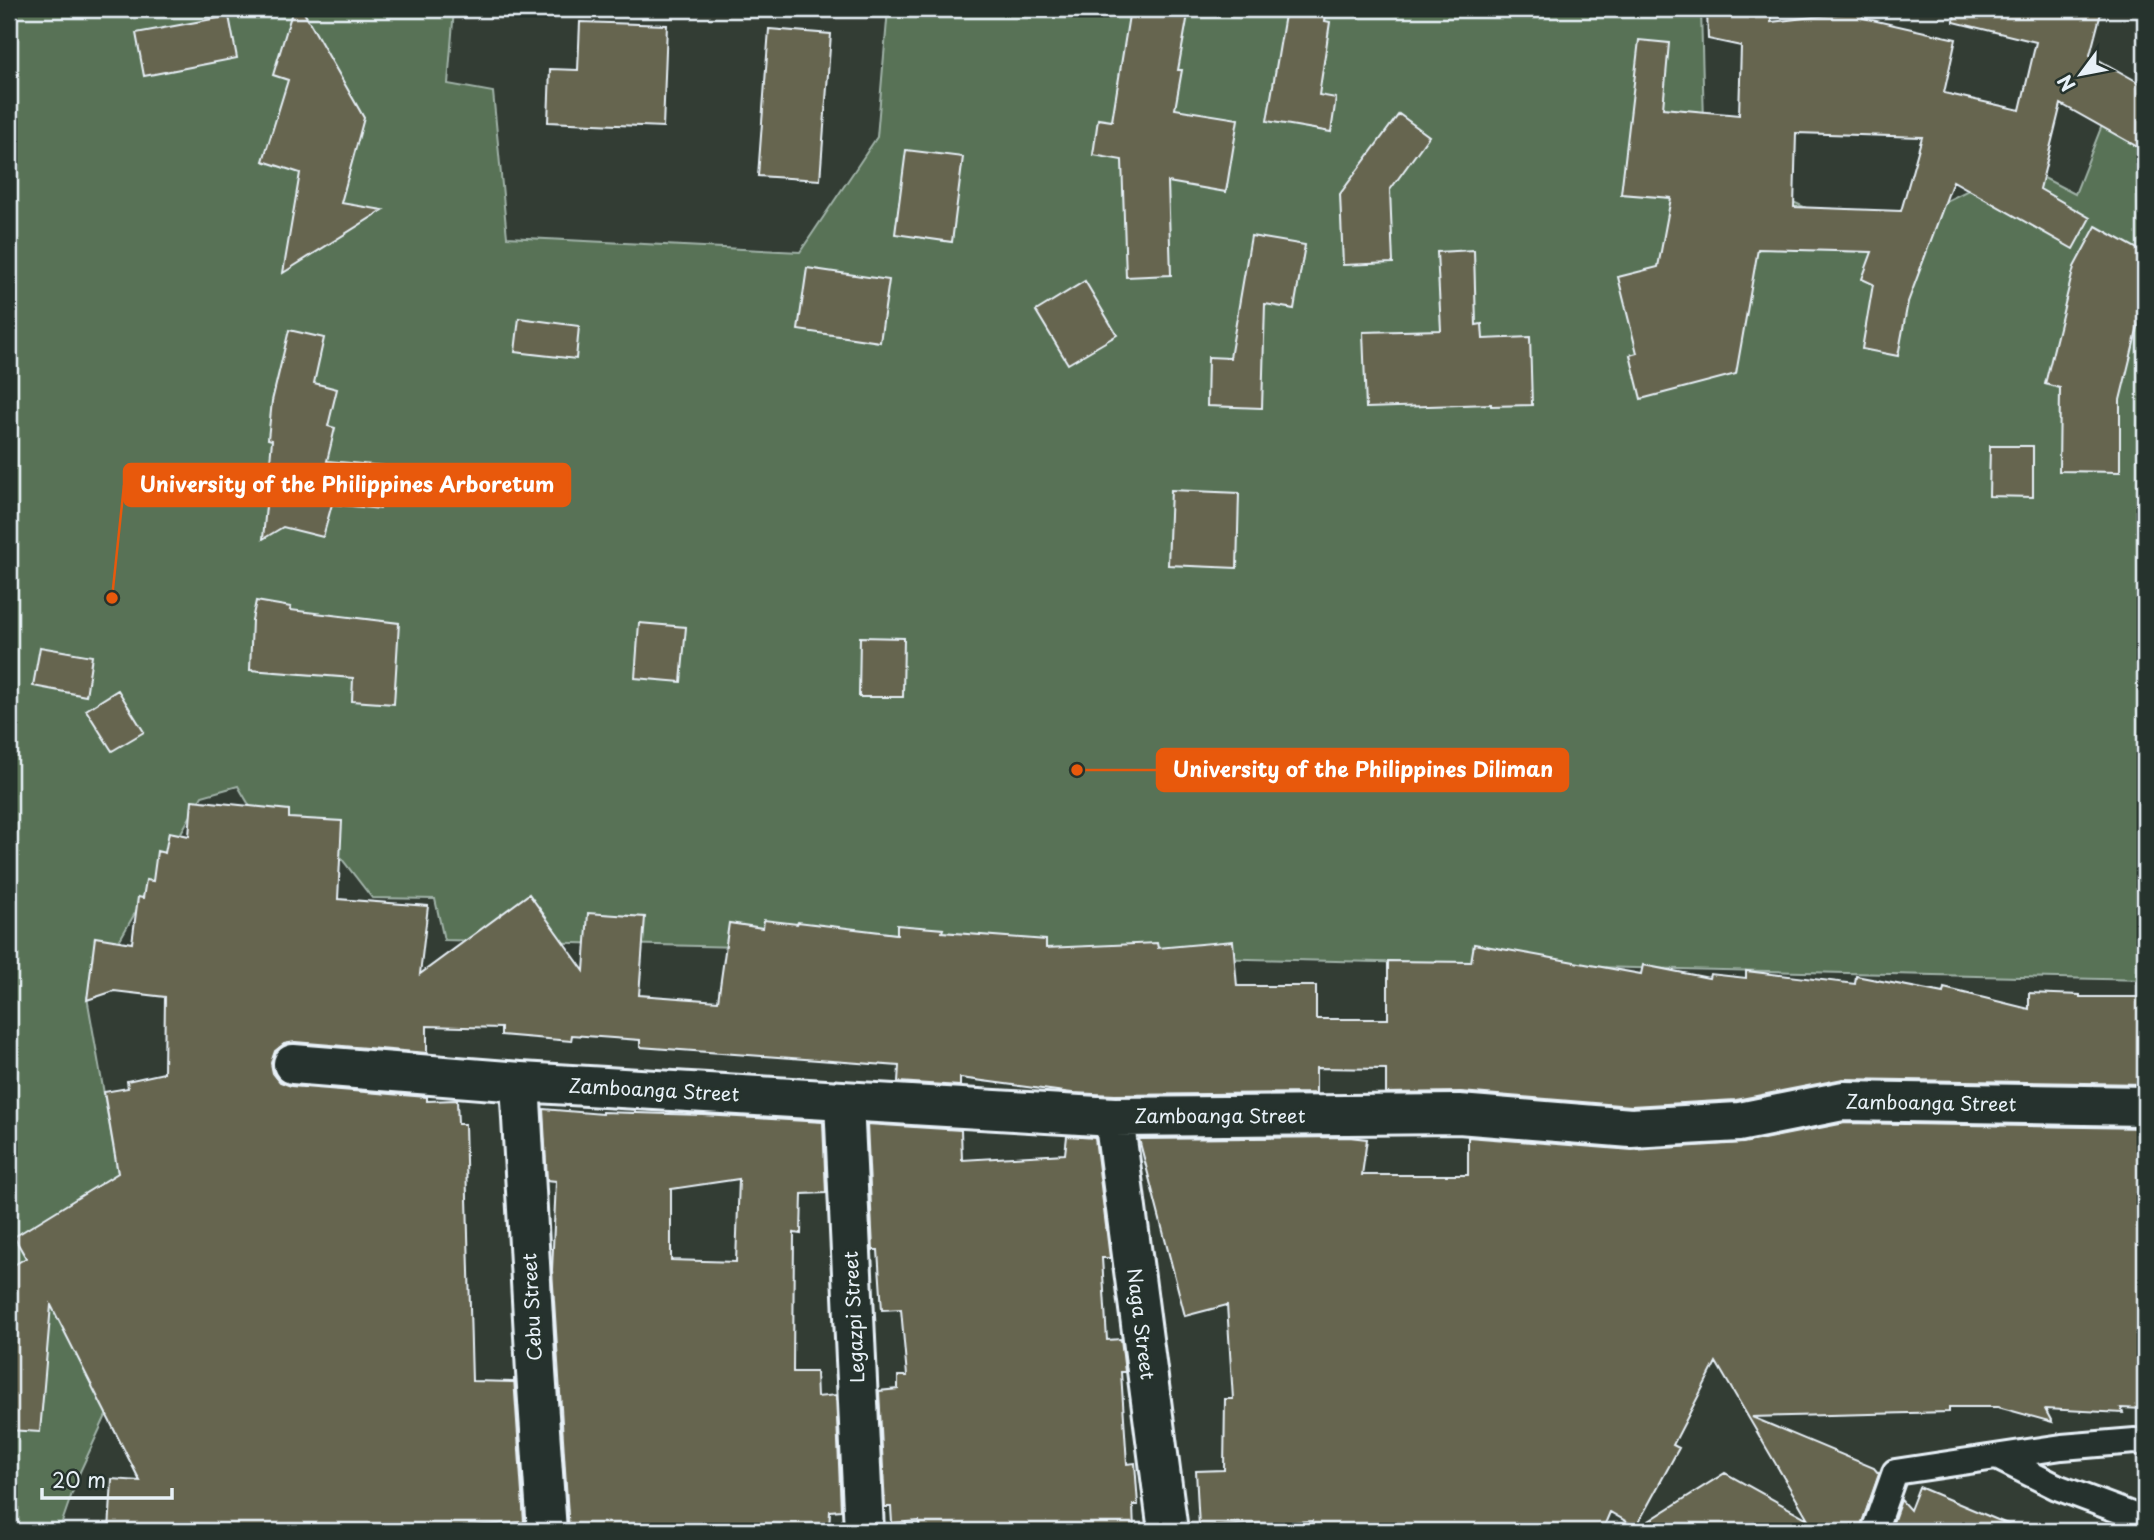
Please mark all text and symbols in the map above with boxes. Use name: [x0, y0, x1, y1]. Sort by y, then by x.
north arrow: [2046, 38, 2116, 108]
text: N: [2050, 70, 2082, 97]
callout: University of the Philippines Arboretum: [124, 464, 570, 506]
text: University of the Philippines Arboretum: [139, 467, 555, 499]
callout: University of the Philippines Diliman: [1157, 749, 1568, 791]
text: University of the Philippines Diliman: [1173, 752, 1553, 784]
street label: Zamboanga Street: [568, 1071, 740, 1107]
street label: Zamboanga Street: [1845, 1087, 2017, 1117]
street label: Zamboanga Street: [1134, 1101, 1306, 1129]
street label: Legazpi Street: [836, 1250, 870, 1384]
street label: Cebu Street: [514, 1252, 548, 1362]
street label: Naga Street: [1121, 1266, 1163, 1381]
scale bar: [42, 1456, 172, 1500]
text: 20 m: [52, 1463, 106, 1495]

